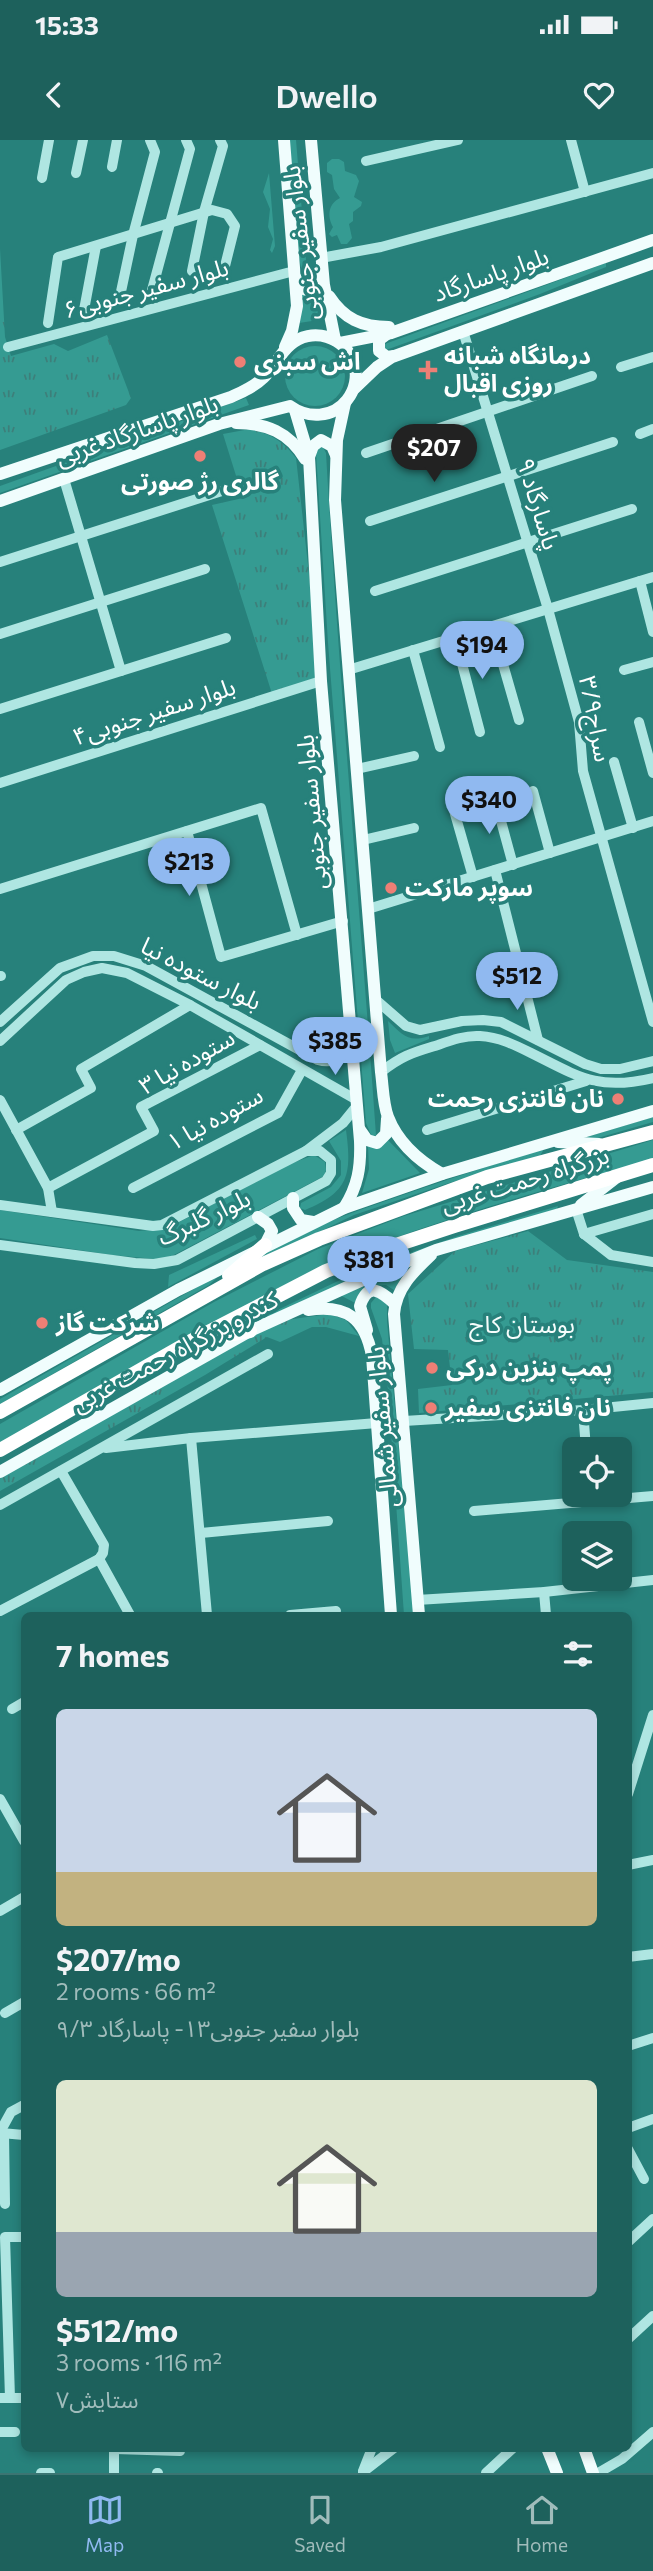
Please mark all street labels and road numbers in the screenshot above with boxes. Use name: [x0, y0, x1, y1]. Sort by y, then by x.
street label: بلوار سفیر جنوبی: [276, 164, 324, 322]
street label: بلوار پاسارگاد: [429, 240, 553, 309]
street label: بلوار سفیر جنوبی۶: [60, 252, 231, 324]
street label: بلوار پاسارگاد غربی: [52, 388, 222, 473]
street label: پاسارگاد ۹: [510, 454, 567, 554]
street label: بلوار سفیر جنوبی۴: [68, 671, 239, 751]
street label: سراج۳/۹: [570, 673, 619, 765]
street label: بلوار سفیر جنوبی: [289, 733, 333, 891]
street label: بلوار ستوده نیا: [136, 930, 267, 1016]
street label: ستوده نیا ۳: [133, 1022, 240, 1101]
street label: ستوده نیا ۱: [161, 1079, 268, 1157]
street label: بزرگراه رحمت غربی: [437, 1139, 612, 1219]
street label: بلوار گلبرگ: [152, 1183, 255, 1252]
street label: کندرو بزرگراه رحمت غربی: [66, 1284, 284, 1418]
street label: بلوار سفیر شمالی: [360, 1345, 404, 1509]

